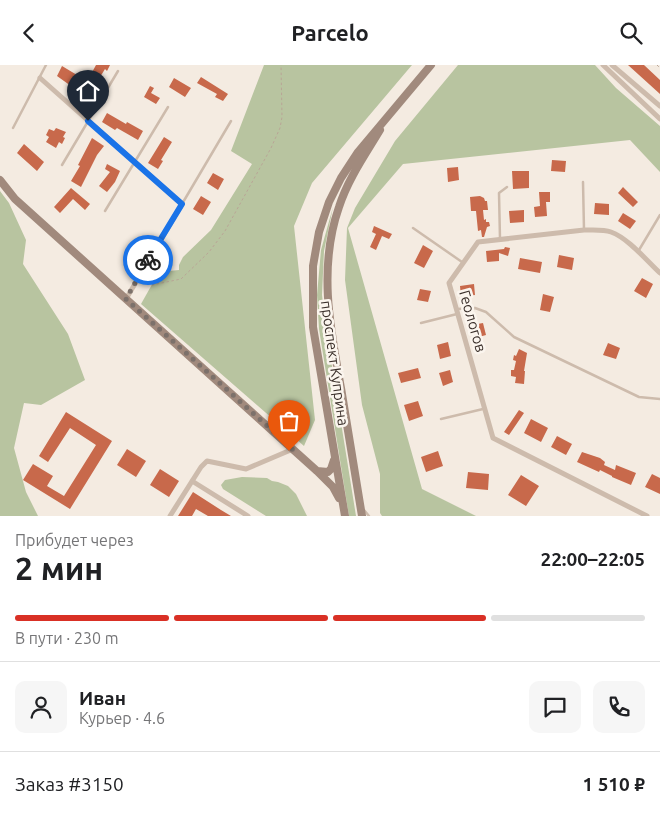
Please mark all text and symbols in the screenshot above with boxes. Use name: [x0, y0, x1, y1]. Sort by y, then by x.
icon: back: [15, 19, 43, 47]
icon: search: [617, 19, 645, 47]
text: Parcelo: [291, 20, 369, 45]
pin: [67, 70, 109, 121]
icon: home: [74, 77, 102, 105]
courier: [123, 235, 173, 285]
icon: bike: [134, 246, 162, 274]
street label: Геологов: [456, 288, 490, 354]
street label: проспект Куприна: [318, 299, 352, 427]
pin: [268, 400, 310, 451]
icon: bag: [275, 407, 303, 435]
text: Прибудет через: [15, 531, 134, 549]
text: 22:00–22:05: [540, 548, 645, 570]
text: 2 мин: [15, 550, 103, 586]
text: В пути · 230 m: [15, 629, 118, 647]
button: person: [15, 681, 67, 733]
button: chat: [529, 681, 581, 733]
button: phone: [593, 681, 645, 733]
text: Иван: [79, 687, 126, 709]
text: Курьер · 4.6: [79, 709, 165, 727]
text: Заказ #3150: [15, 773, 124, 795]
text: 1 510 ₽: [582, 773, 645, 795]

